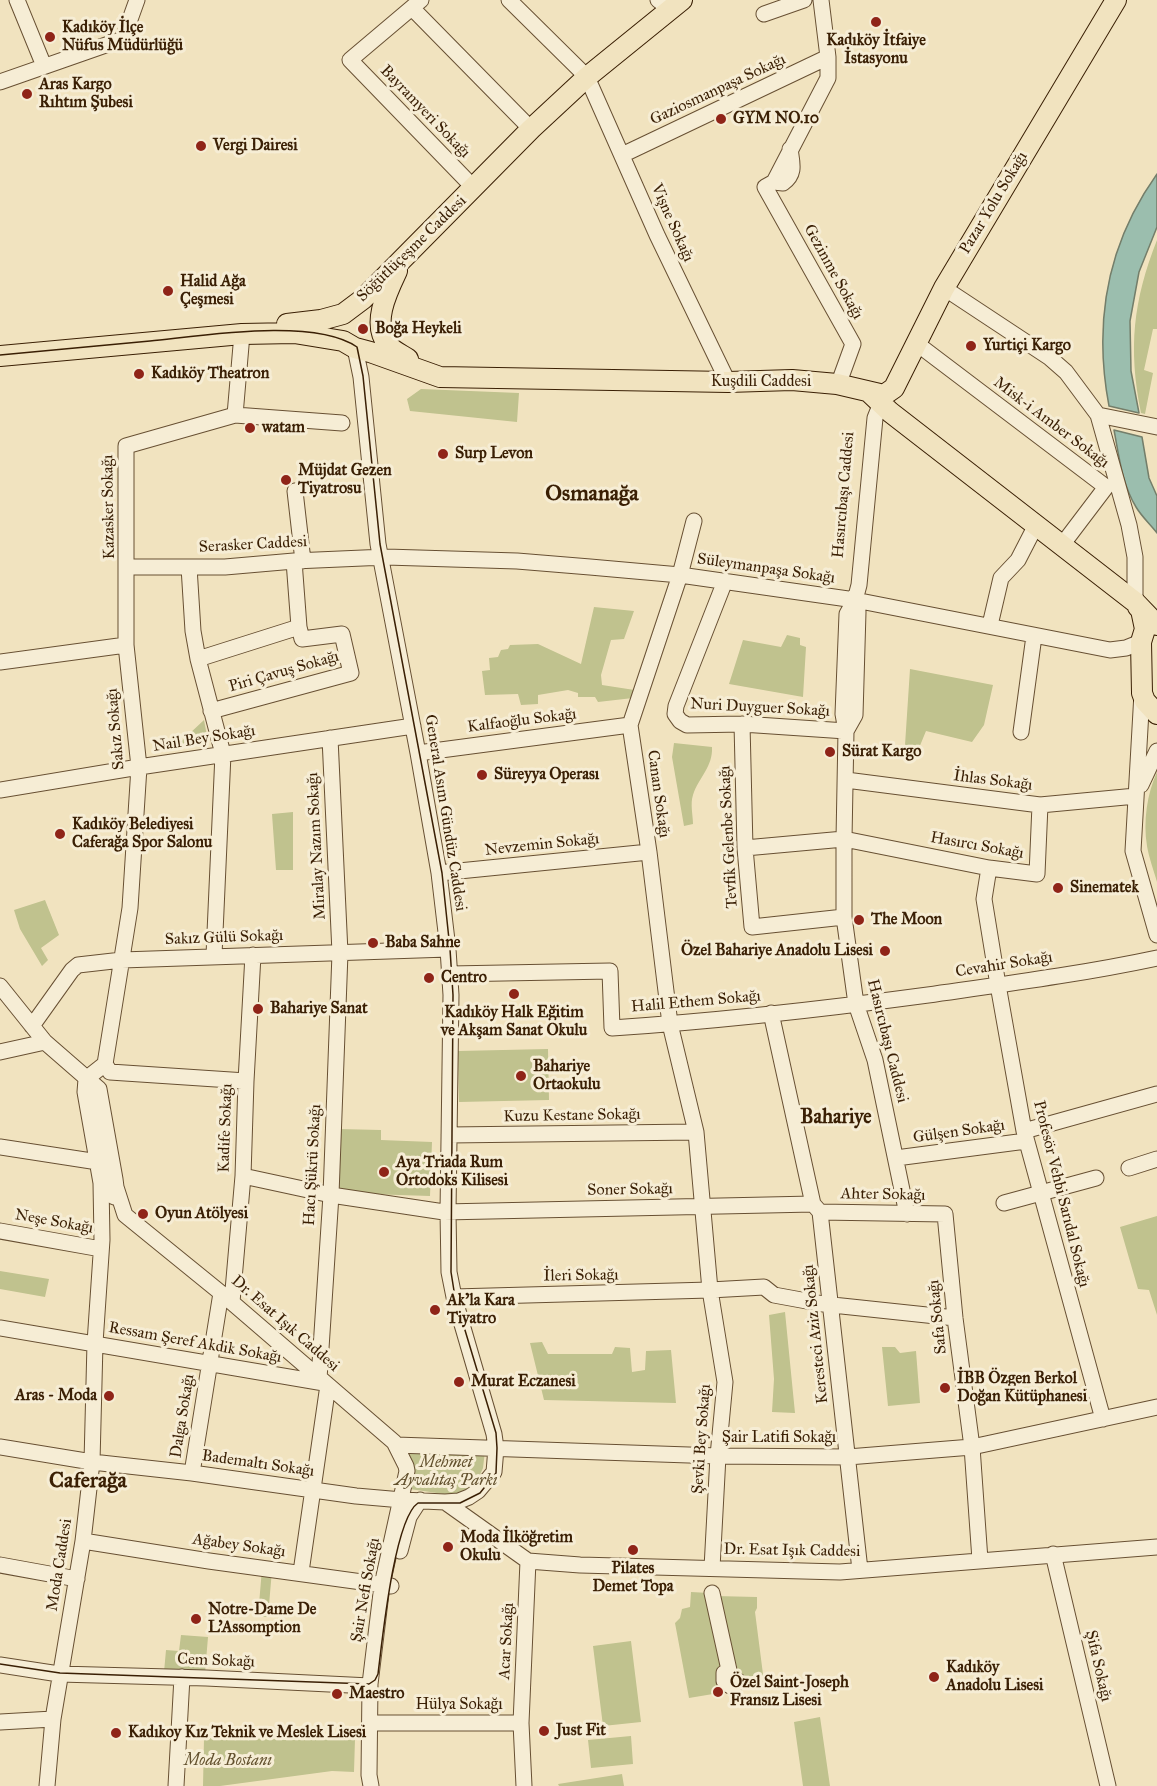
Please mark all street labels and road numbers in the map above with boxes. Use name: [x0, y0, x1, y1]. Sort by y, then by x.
street label: Gaziosmanpaşa Sokağı: [647, 50, 789, 130]
street label: Bayramyeri Sokağı: [376, 62, 474, 162]
street label: Pazar Yolu Sokağı: [956, 148, 1032, 258]
street label: Vişne Sokağı: [646, 181, 698, 265]
street label: Söğütlüçeşme Caddesi: [353, 192, 471, 306]
street label: Gezinme Sokağı: [799, 221, 867, 323]
street label: Kuşdili Caddesi: [711, 372, 811, 392]
street label: Misk-i Amber Sokağı: [989, 373, 1113, 473]
street label: Hasırcıbaşı Caddesi: [829, 431, 859, 559]
street label: Kazasker Sokağı: [98, 454, 120, 560]
street label: Serasker Caddesi: [198, 533, 308, 557]
street label: Süleymanpaşa Sokağı: [696, 550, 836, 588]
street label: Piri Çavuş Sokağı: [227, 647, 341, 697]
street label: Sakız Sokağı: [103, 687, 129, 771]
street label: Nuri Duyguer Sokağı: [690, 695, 830, 721]
street label: Kalfaoğlu Sokağı: [466, 705, 578, 737]
street label: General Asım Gündüz Caddesi: [420, 713, 470, 913]
street label: Nail Bey Sokağı: [151, 721, 257, 757]
street label: Canan Sokağı: [642, 749, 674, 839]
street label: Tevfik Gelenbe Sokağı: [716, 765, 742, 909]
street label: İhlas Sokağı: [952, 767, 1034, 795]
street label: Miralay Nazım Sokağı: [304, 772, 330, 920]
street label: Hasırcı Sokağı: [929, 828, 1025, 864]
street label: Nevzemin Sokağı: [484, 829, 600, 861]
street label: Sakız Gülü Sokağı: [164, 926, 284, 950]
street label: Cevahir Sokağı: [954, 948, 1054, 982]
street label: Hasırcıbaşı Caddesi: [862, 977, 912, 1105]
street label: Halil Ethem Sokağı: [630, 987, 762, 1017]
street label: Kadife Sokağı: [215, 1083, 237, 1173]
street label: Profesör Vehbi Sarıdal Sokağı: [1028, 1099, 1094, 1289]
street label: Hacı Şükrü Sokağı: [300, 1104, 326, 1226]
street label: Kuzu Kestane Sokağı: [503, 1105, 641, 1127]
street label: Gülşen Sokağı: [912, 1116, 1006, 1148]
street label: Soner Sokağı: [587, 1180, 673, 1200]
street label: Ahter Sokağı: [840, 1185, 926, 1205]
street label: Neşe Sokağı: [13, 1206, 95, 1238]
street label: Keresteci Aziz Sokağı: [799, 1263, 833, 1405]
street label: İleri Sokağı: [543, 1266, 619, 1286]
street label: Dr. Esat Işık Caddesi: [227, 1272, 343, 1376]
street label: Safa Sokağı: [925, 1279, 951, 1355]
street label: Ressam Şeref Akdik Sokağı: [107, 1318, 283, 1368]
street label: Dalga Sokağı: [167, 1373, 199, 1459]
street label: Şevki Bey Sokağı: [689, 1383, 715, 1495]
street label: Şair Latifi Sokağı: [722, 1428, 836, 1448]
street label: Bademaltı Sokağı: [201, 1447, 315, 1481]
street label: Moda Caddesi: [43, 1517, 77, 1613]
street label: Ağabey Sokağı: [191, 1530, 287, 1562]
street label: Şair Nefi Sokağı: [347, 1536, 385, 1644]
street label: Dr. Esat Işık Caddesi: [723, 1540, 861, 1562]
street label: Acar Sokağı: [495, 1602, 519, 1680]
street label: Şifa Sokağı: [1080, 1628, 1116, 1704]
street label: Cem Sokağı: [177, 1650, 255, 1672]
street label: Hülya Sokağı: [415, 1695, 503, 1715]

